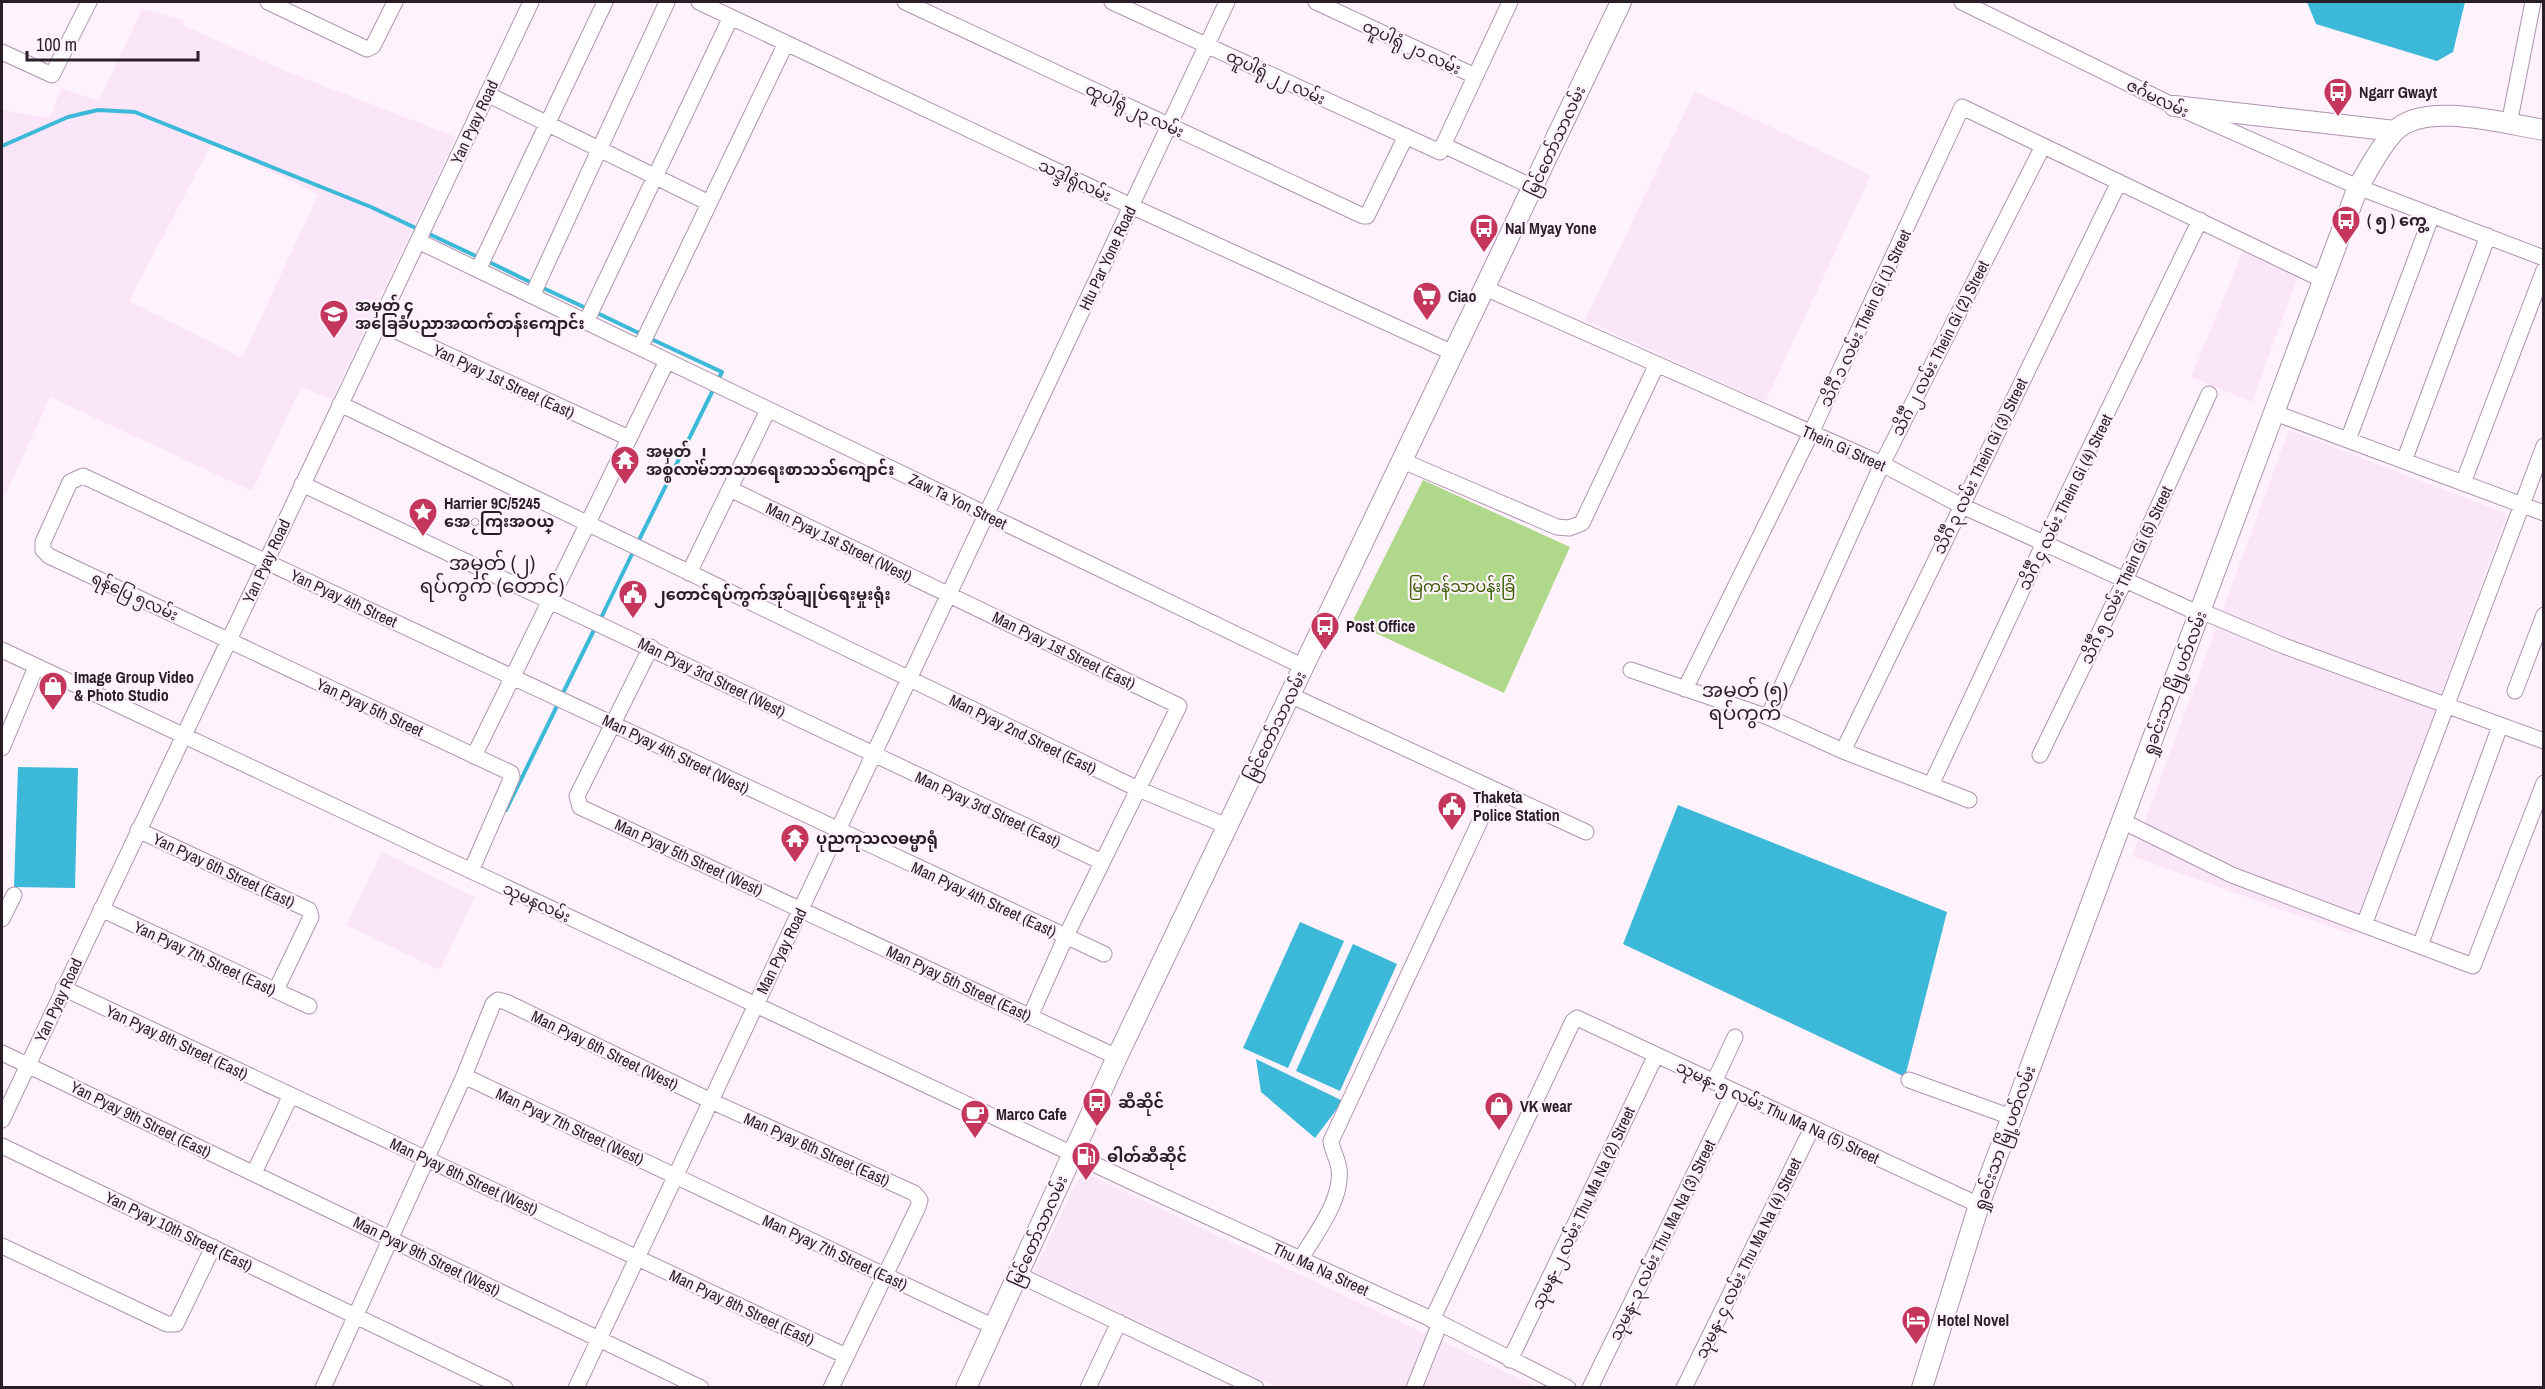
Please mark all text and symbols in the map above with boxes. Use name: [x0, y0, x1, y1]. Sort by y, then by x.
street label: ထူပါရုံ ၂၁ လမ်း: [1357, 15, 1465, 83]
scale bar: [27, 24, 198, 62]
text: 100 m: [36, 32, 77, 57]
street label: ထူပါရုံ ၂၂ လမ်း: [1221, 44, 1329, 113]
street label: ဇင်္ဂမလမ်း: [2123, 73, 2193, 123]
street label: Yan Pyay Road: [445, 76, 503, 168]
bus stop icon: Ngarr Gwayt: [2322, 76, 2354, 118]
street label: ထူပါရုံ ၂၃ လမ်း: [1080, 78, 1188, 146]
place label: Ngarr Gwayt: [2359, 81, 2438, 103]
street label: မြင်တော်သာလမ်း: [1520, 82, 1593, 201]
street label: သဒ္ဒါရုံလမ်း: [1033, 154, 1115, 210]
street label: Htu Par Yone Road: [1073, 202, 1141, 314]
bus stop icon: ( ၅ ) ကွေ့: [2330, 204, 2362, 246]
place label: ( ၅ ) ကွေ့: [2367, 209, 2429, 234]
bus stop icon: Nal Myay Yone: [1468, 212, 1500, 254]
place label: Nal Myay Yone: [1505, 217, 1596, 239]
street label: သိင်္ဂီ ၁ လမ်း Thein Gi (1) Street: [1814, 225, 1916, 410]
street label: သိင်္ဂီ ၂ လမ်း Thein Gi (2) Street: [1886, 256, 1997, 441]
supermarket icon: Ciao: [1411, 280, 1443, 322]
place label: Ciao: [1448, 285, 1476, 307]
place label: အမှတ် ၄ အခြေခံပညာအထက်တန်းကျောင်း: [355, 294, 585, 337]
school or university icon: အမှတ် ၄ အခြေခံပညာအထက်တန်းကျောင်း: [318, 298, 350, 340]
street label: Yan Pyay 1st Street (East): [430, 339, 578, 423]
street label: သိင်္ဂီ ၃ လမ်း Thein Gi (3) Street: [1928, 374, 2035, 559]
street label: သိင်္ဂီ ၄ လမ်း Thein Gi (4) Street: [2013, 410, 2120, 595]
street label: Thein Gi Street: [1799, 420, 1890, 476]
place label: အမှတ် ၂ အစ္စလာမ်ဘာသာရေးစာသသ်ကျောင်း: [646, 440, 894, 483]
temple icon: အမှတ် ၂ အစ္စလာမ်ဘာသာရေးစာသသ်ကျောင်း: [609, 444, 641, 486]
street label: Zaw Ta Yon Street: [905, 468, 1011, 534]
street label: သိင်္ဂီ ၅ လမ်း Thein Gi (5) Street: [2075, 482, 2180, 669]
place label: Harrier 9C/5245 အေႂကြးအဝယ္: [444, 492, 554, 535]
place icon: Harrier 9C/5245 အေႂကြးအဝယ္: [407, 496, 439, 538]
street label: Man Pyay 1st Street (West): [762, 497, 916, 587]
street label: Yan Pyay Road: [237, 515, 295, 607]
district label: အမှတ် (၂) ရပ်ကွက် (တောင်): [420, 549, 564, 602]
street label: Yan Pyay 4th Street: [287, 564, 401, 633]
street label: ရန်ပြေ ၅လမ်း: [87, 566, 182, 628]
park label: မြကန်သာပန်းခြံ: [1409, 575, 1515, 600]
public building icon: ၂တောင်ရပ်ကွက်အုပ်ချုပ်ရေးမှုးရုံး: [617, 578, 649, 620]
place label: ၂တောင်ရပ်ကွက်အုပ်ချုပ်ရေးမှုးရုံး: [654, 583, 891, 608]
street label: Man Pyay 1st Street (East): [989, 606, 1139, 694]
street label: ရှုခင်းသာ မြို့ပတ်လမ်း: [2136, 608, 2214, 759]
bus stop icon: Post Office: [1309, 610, 1341, 652]
place label: Post Office: [1346, 615, 1415, 637]
street label: Man Pyay 3rd Street (West): [635, 632, 789, 722]
place label: Image Group Video & Photo Studio: [74, 666, 194, 706]
street label: မြင်တော်သာလမ်း: [1239, 667, 1314, 786]
shop icon: Image Group Video & Photo Studio: [37, 670, 69, 712]
street label: Yan Pyay 5th Street: [313, 673, 427, 742]
district label: အမှတ် (၅) ရပ်ကွက်: [1702, 676, 1788, 729]
street label: Man Pyay 2nd Street (East): [946, 689, 1100, 779]
street label: Man Pyay 4th Street (West): [599, 709, 753, 799]
street label: Man Pyay 3rd Street (East): [912, 766, 1064, 852]
place label: Thaketa Police Station: [1473, 786, 1560, 826]
public building icon: Thaketa Police Station: [1436, 790, 1468, 832]
street label: Man Pyay 5th Street (West): [611, 813, 767, 901]
temple icon: ပုညကုသလဓမ္မာရုံ: [779, 822, 811, 864]
street label: Yan Pyay 6th Street (East): [149, 827, 299, 913]
place label: ပုညကုသလဓမ္မာရုံ: [816, 827, 938, 852]
street label: Man Pyay 4th Street (East): [908, 856, 1060, 942]
street label: သုမနလမ်း: [498, 877, 574, 931]
street label: Man Pyay Road: [751, 904, 811, 998]
street label: Yan Pyay 7th Street (East): [130, 915, 280, 1001]
street label: Man Pyay 5th Street (East): [883, 940, 1035, 1026]
street label: Yan Pyay Road: [29, 954, 87, 1046]
street label: Yan Pyay 8th Street (East): [102, 999, 252, 1085]
street label: Man Pyay 6th Street (West): [528, 1005, 682, 1095]
street label: သုမန- ၅ လမ်း Thu Ma Na (5) Street: [1671, 1055, 1883, 1173]
street label: ရှုခင်းသာ မြို့ပတ်လမ်း: [1968, 1062, 2043, 1215]
street label: Yan Pyay 9th Street (East): [67, 1075, 215, 1163]
street label: Man Pyay 7th Street (West): [492, 1082, 648, 1170]
bus stop icon: ဆီဆိုင်: [1081, 1086, 1113, 1128]
shop icon: VK wear: [1483, 1090, 1515, 1132]
place label: ဆီဆိုင်: [1118, 1091, 1164, 1116]
place label: VK wear: [1520, 1095, 1573, 1117]
cafe icon: Marco Cafe: [959, 1098, 991, 1140]
place label: Marco Cafe: [996, 1103, 1067, 1125]
street label: သုမန- ၂ လမ်း Thu Ma Na (2) Street: [1526, 1103, 1644, 1315]
street label: Man Pyay 6th Street (East): [741, 1107, 893, 1191]
street label: Man Pyay 8th Street (West): [386, 1132, 542, 1220]
street label: သုမန- ၃ လမ်း Thu Ma Na (3) Street: [1604, 1136, 1724, 1346]
fuel station icon: ဓါတ်ဆီဆိုင်: [1070, 1140, 1102, 1182]
place label: ဓါတ်ဆီဆိုင်: [1107, 1145, 1187, 1170]
street label: သုမန- ၄ လမ်း Thu Ma Na (4) Street: [1690, 1154, 1810, 1364]
street label: မြင်တော်သာလမ်း: [1004, 1172, 1075, 1291]
street label: Yan Pyay 10th Street (East): [102, 1186, 256, 1276]
street label: Man Pyay 7th Street (East): [759, 1209, 911, 1295]
street label: Man Pyay 9th Street (West): [350, 1211, 504, 1301]
street label: Thu Ma Na Street: [1269, 1237, 1373, 1301]
street label: Man Pyay 8th Street (East): [666, 1264, 818, 1350]
hotel icon: Hotel Novel: [1900, 1304, 1932, 1346]
place label: Hotel Novel: [1937, 1309, 2009, 1331]

